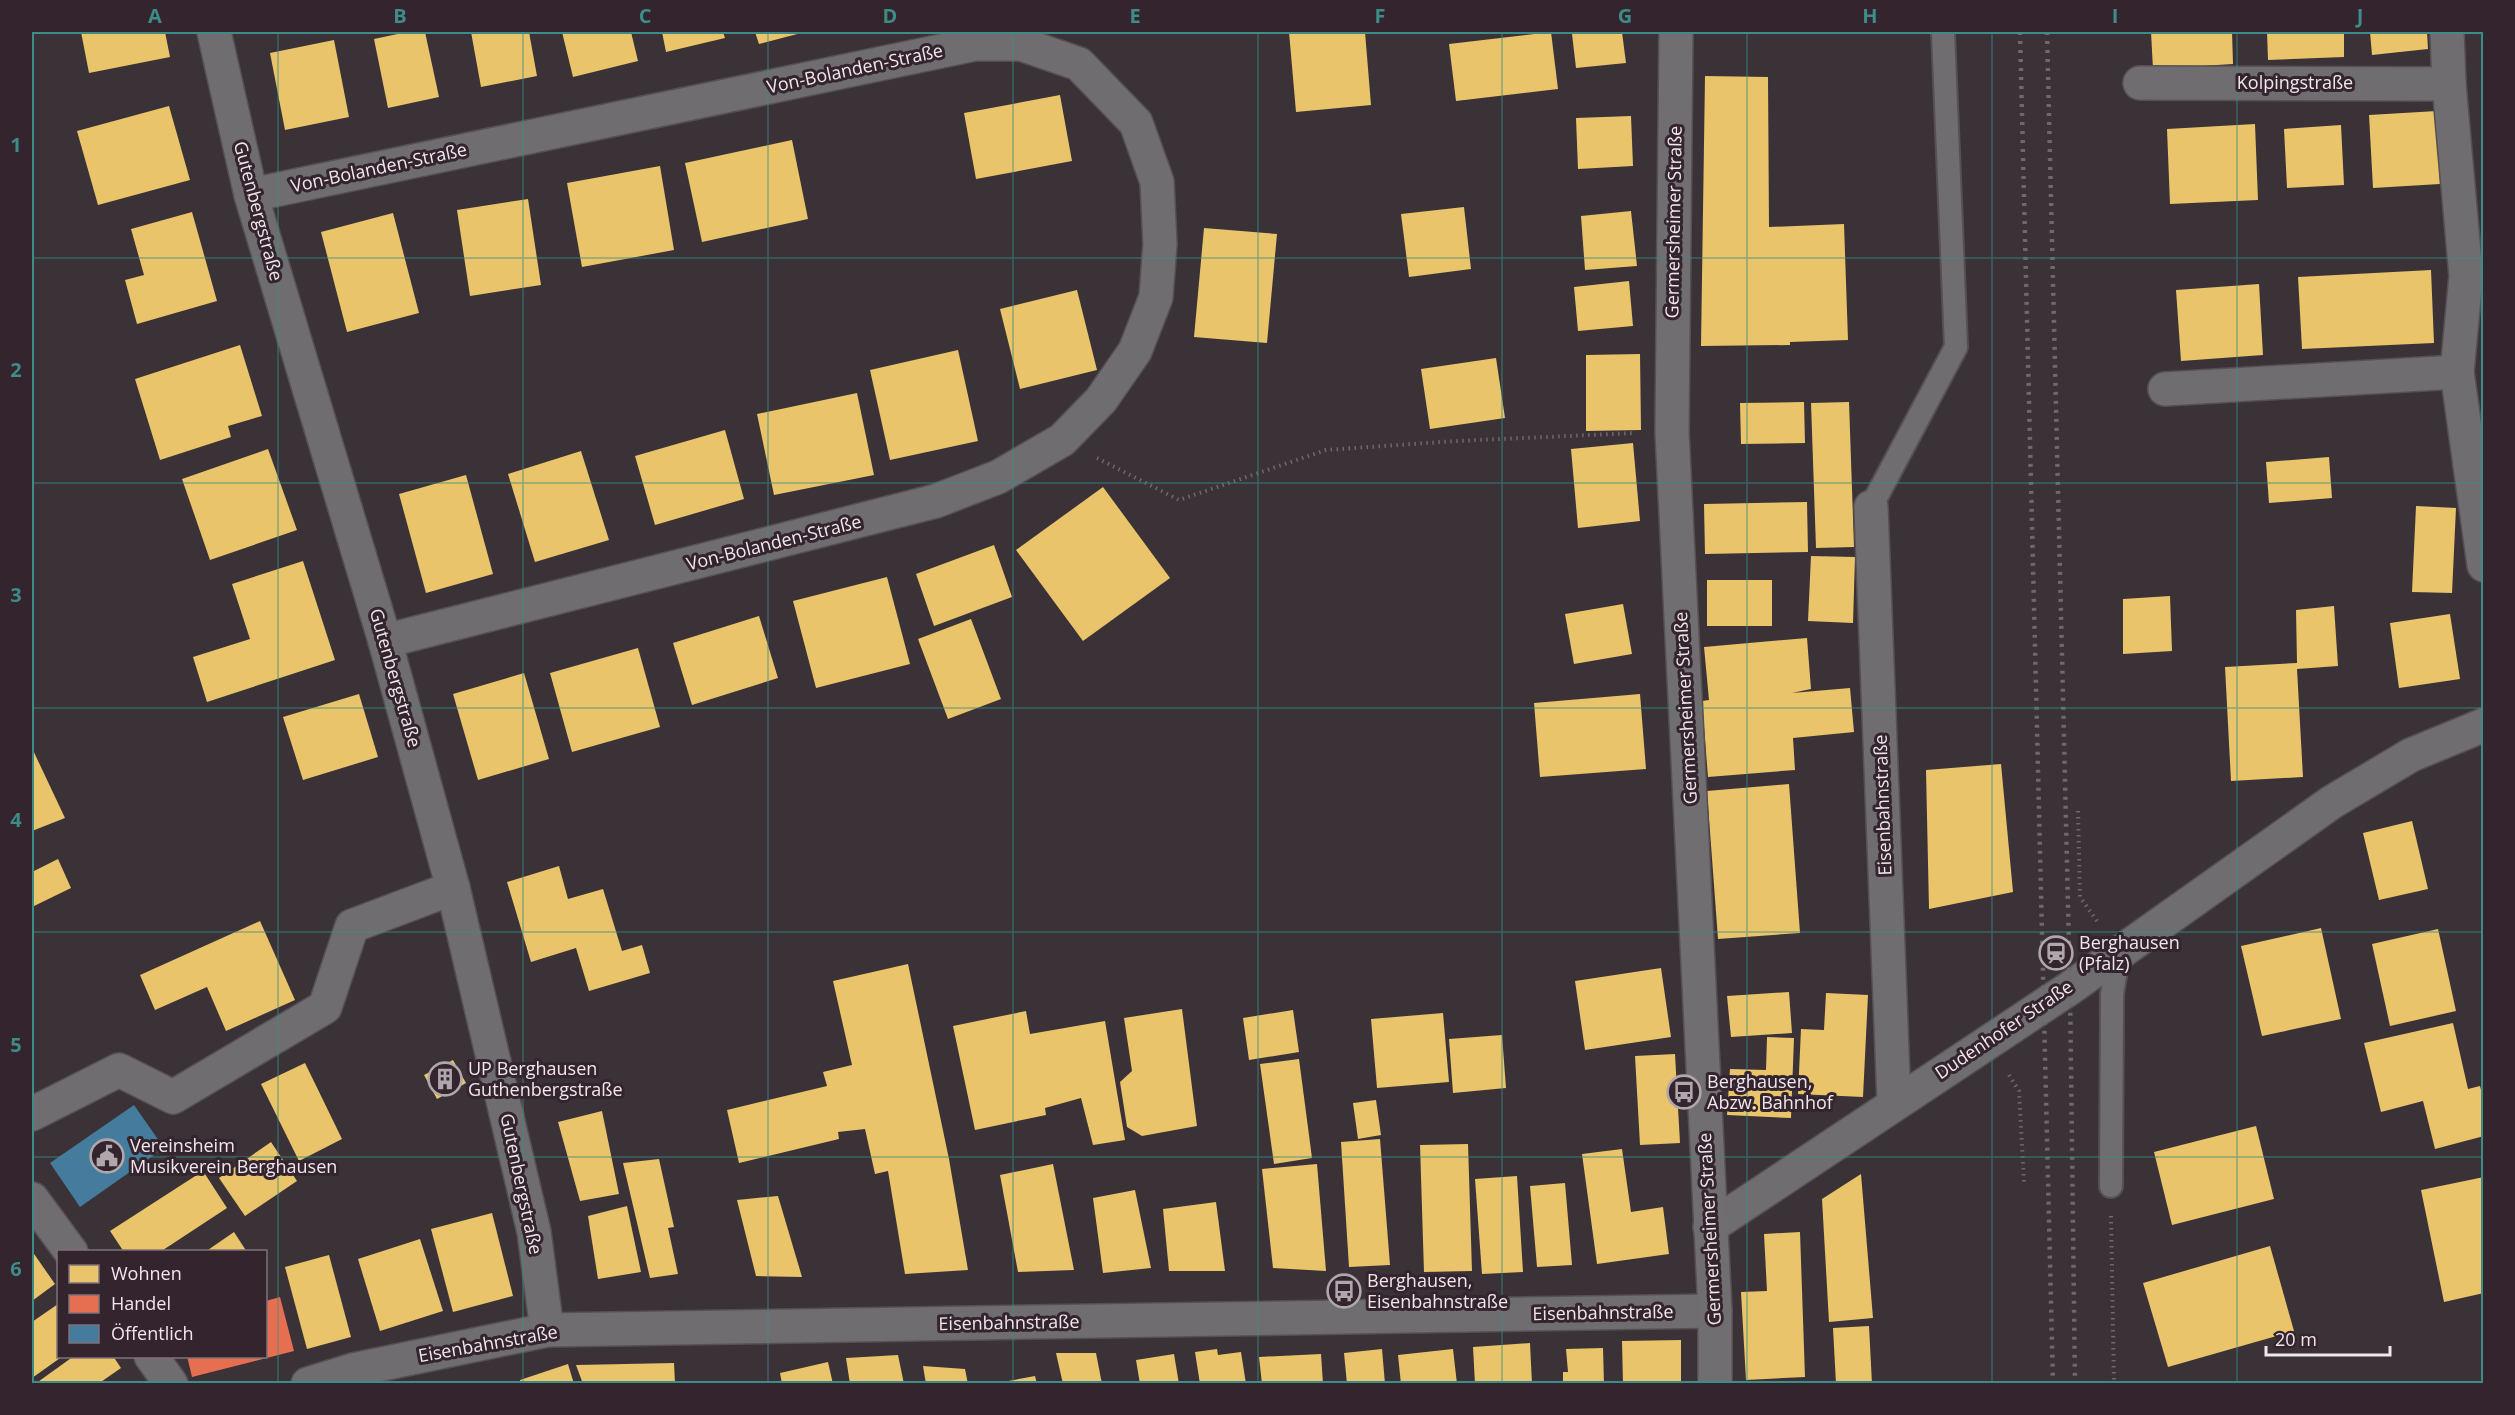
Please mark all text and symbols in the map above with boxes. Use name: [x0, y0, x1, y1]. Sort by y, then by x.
text: A: [148, 2, 162, 29]
text: B: [393, 2, 407, 29]
text: C: [639, 2, 652, 29]
text: D: [883, 2, 897, 29]
text: E: [1129, 2, 1141, 29]
text: F: [1375, 2, 1385, 29]
text: G: [1618, 2, 1632, 29]
text: H: [1862, 2, 1878, 29]
text: I: [2112, 2, 2118, 29]
text: J: [2355, 2, 2363, 29]
street label: Von-Bolanden-Straße: [765, 38, 945, 98]
street label: Kolpingstraße: [2237, 70, 2353, 94]
street label: Germersheimer Straße: [1659, 125, 1687, 319]
text: 1: [10, 131, 22, 158]
street label: Von-Bolanden-Straße: [289, 137, 469, 197]
street label: Gutenbergstraße: [229, 138, 289, 283]
text: 2: [10, 356, 22, 383]
street label: Von-Bolanden-Straße: [684, 509, 864, 575]
text: 3: [10, 581, 22, 608]
street label: Gutenbergstraße: [365, 605, 427, 750]
street label: Germersheimer Straße: [1668, 611, 1702, 805]
street label: Eisenbahnstraße: [1868, 734, 1896, 876]
text: 4: [10, 806, 22, 833]
place label: Berghausen (Pfalz): [2079, 930, 2180, 975]
station icon: Berghausen (Pfalz): [2038, 935, 2074, 971]
street label: Dudenhofer Straße: [1930, 974, 2077, 1084]
text: 5: [10, 1031, 22, 1058]
place label: UP Berghausen Guthenbergstraße: [468, 1056, 623, 1101]
building icon: UP Berghausen Guthenbergstraße: [427, 1061, 463, 1097]
place label: Berghausen, Abzw. Bahnhof: [1707, 1069, 1834, 1114]
bus stop icon: Berghausen, Abzw. Bahnhof: [1666, 1074, 1702, 1110]
street label: Gutenbergstraße: [495, 1111, 549, 1257]
street label: Germersheimer Straße: [1692, 1132, 1726, 1326]
place label: Vereinsheim Musikverein Berghausen: [130, 1133, 337, 1178]
public building icon: Vereinsheim Musikverein Berghausen: [89, 1138, 125, 1174]
legend: [57, 1250, 267, 1358]
text: 6: [10, 1255, 22, 1282]
text: Wohnen: [111, 1261, 182, 1285]
place label: Berghausen, Eisenbahnstraße: [1367, 1268, 1508, 1313]
bus stop icon: Berghausen, Eisenbahnstraße: [1326, 1273, 1362, 1309]
text: Handel: [111, 1291, 171, 1315]
street label: Eisenbahnstraße: [1532, 1299, 1674, 1325]
street label: Eisenbahnstraße: [938, 1309, 1080, 1335]
street label: Eisenbahnstraße: [416, 1319, 559, 1367]
scale bar: [2266, 1319, 2390, 1357]
text: Öffentlich: [111, 1321, 193, 1345]
text: 20 m: [2275, 1327, 2317, 1351]

